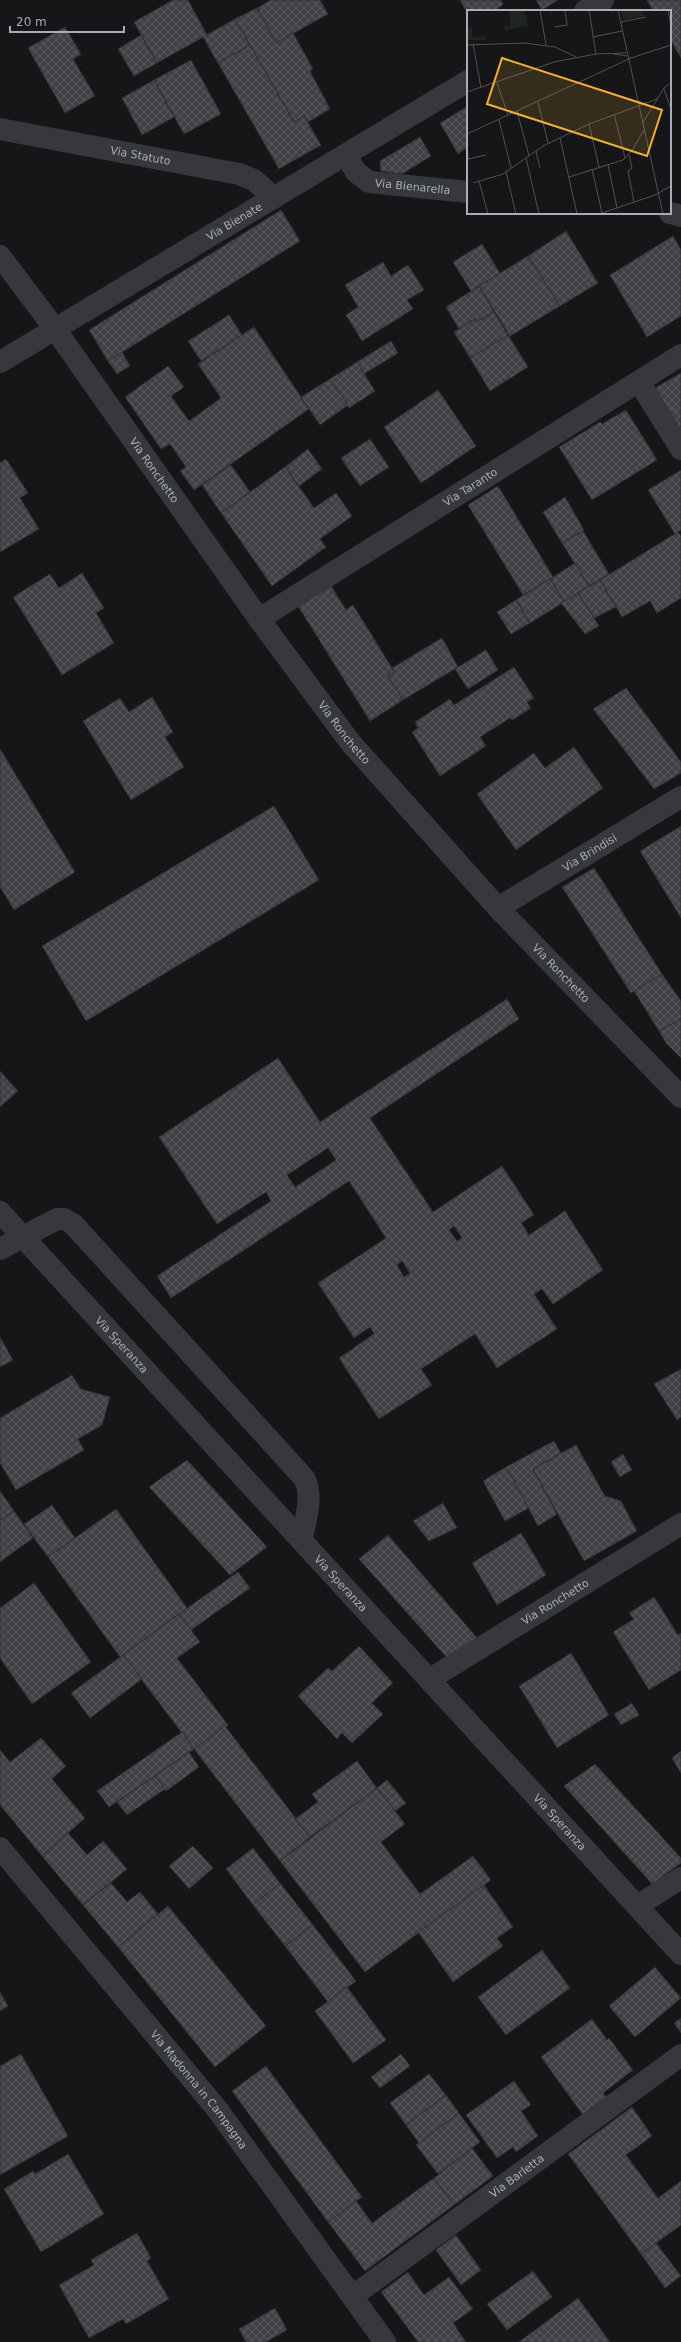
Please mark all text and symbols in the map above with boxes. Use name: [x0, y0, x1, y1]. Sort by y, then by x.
scale bar: [10, 8, 124, 34]
inset map: [467, 10, 671, 214]
text: 20 m: [16, 15, 47, 29]
street label: Via Statuto: [109, 144, 172, 168]
street label: Via Bienarella: [374, 177, 451, 197]
street label: Via Bienate: [204, 200, 265, 244]
street label: Via Ronchetto: [127, 435, 181, 506]
street label: Via Taranto: [441, 465, 500, 509]
street label: Via Ronchetto: [315, 699, 373, 767]
street label: Via Brindisi: [560, 831, 619, 874]
street label: Via Ronchetto: [529, 941, 592, 1006]
street label: Via Speranza: [92, 1314, 151, 1376]
street label: Via Speranza: [311, 1553, 370, 1615]
street label: Via Ronchetto: [519, 1576, 592, 1628]
street label: Via Speranza: [530, 1791, 589, 1853]
street label: Via Madonna in Campagna: [147, 2028, 250, 2152]
street label: Via Barletta: [487, 2152, 547, 2201]

